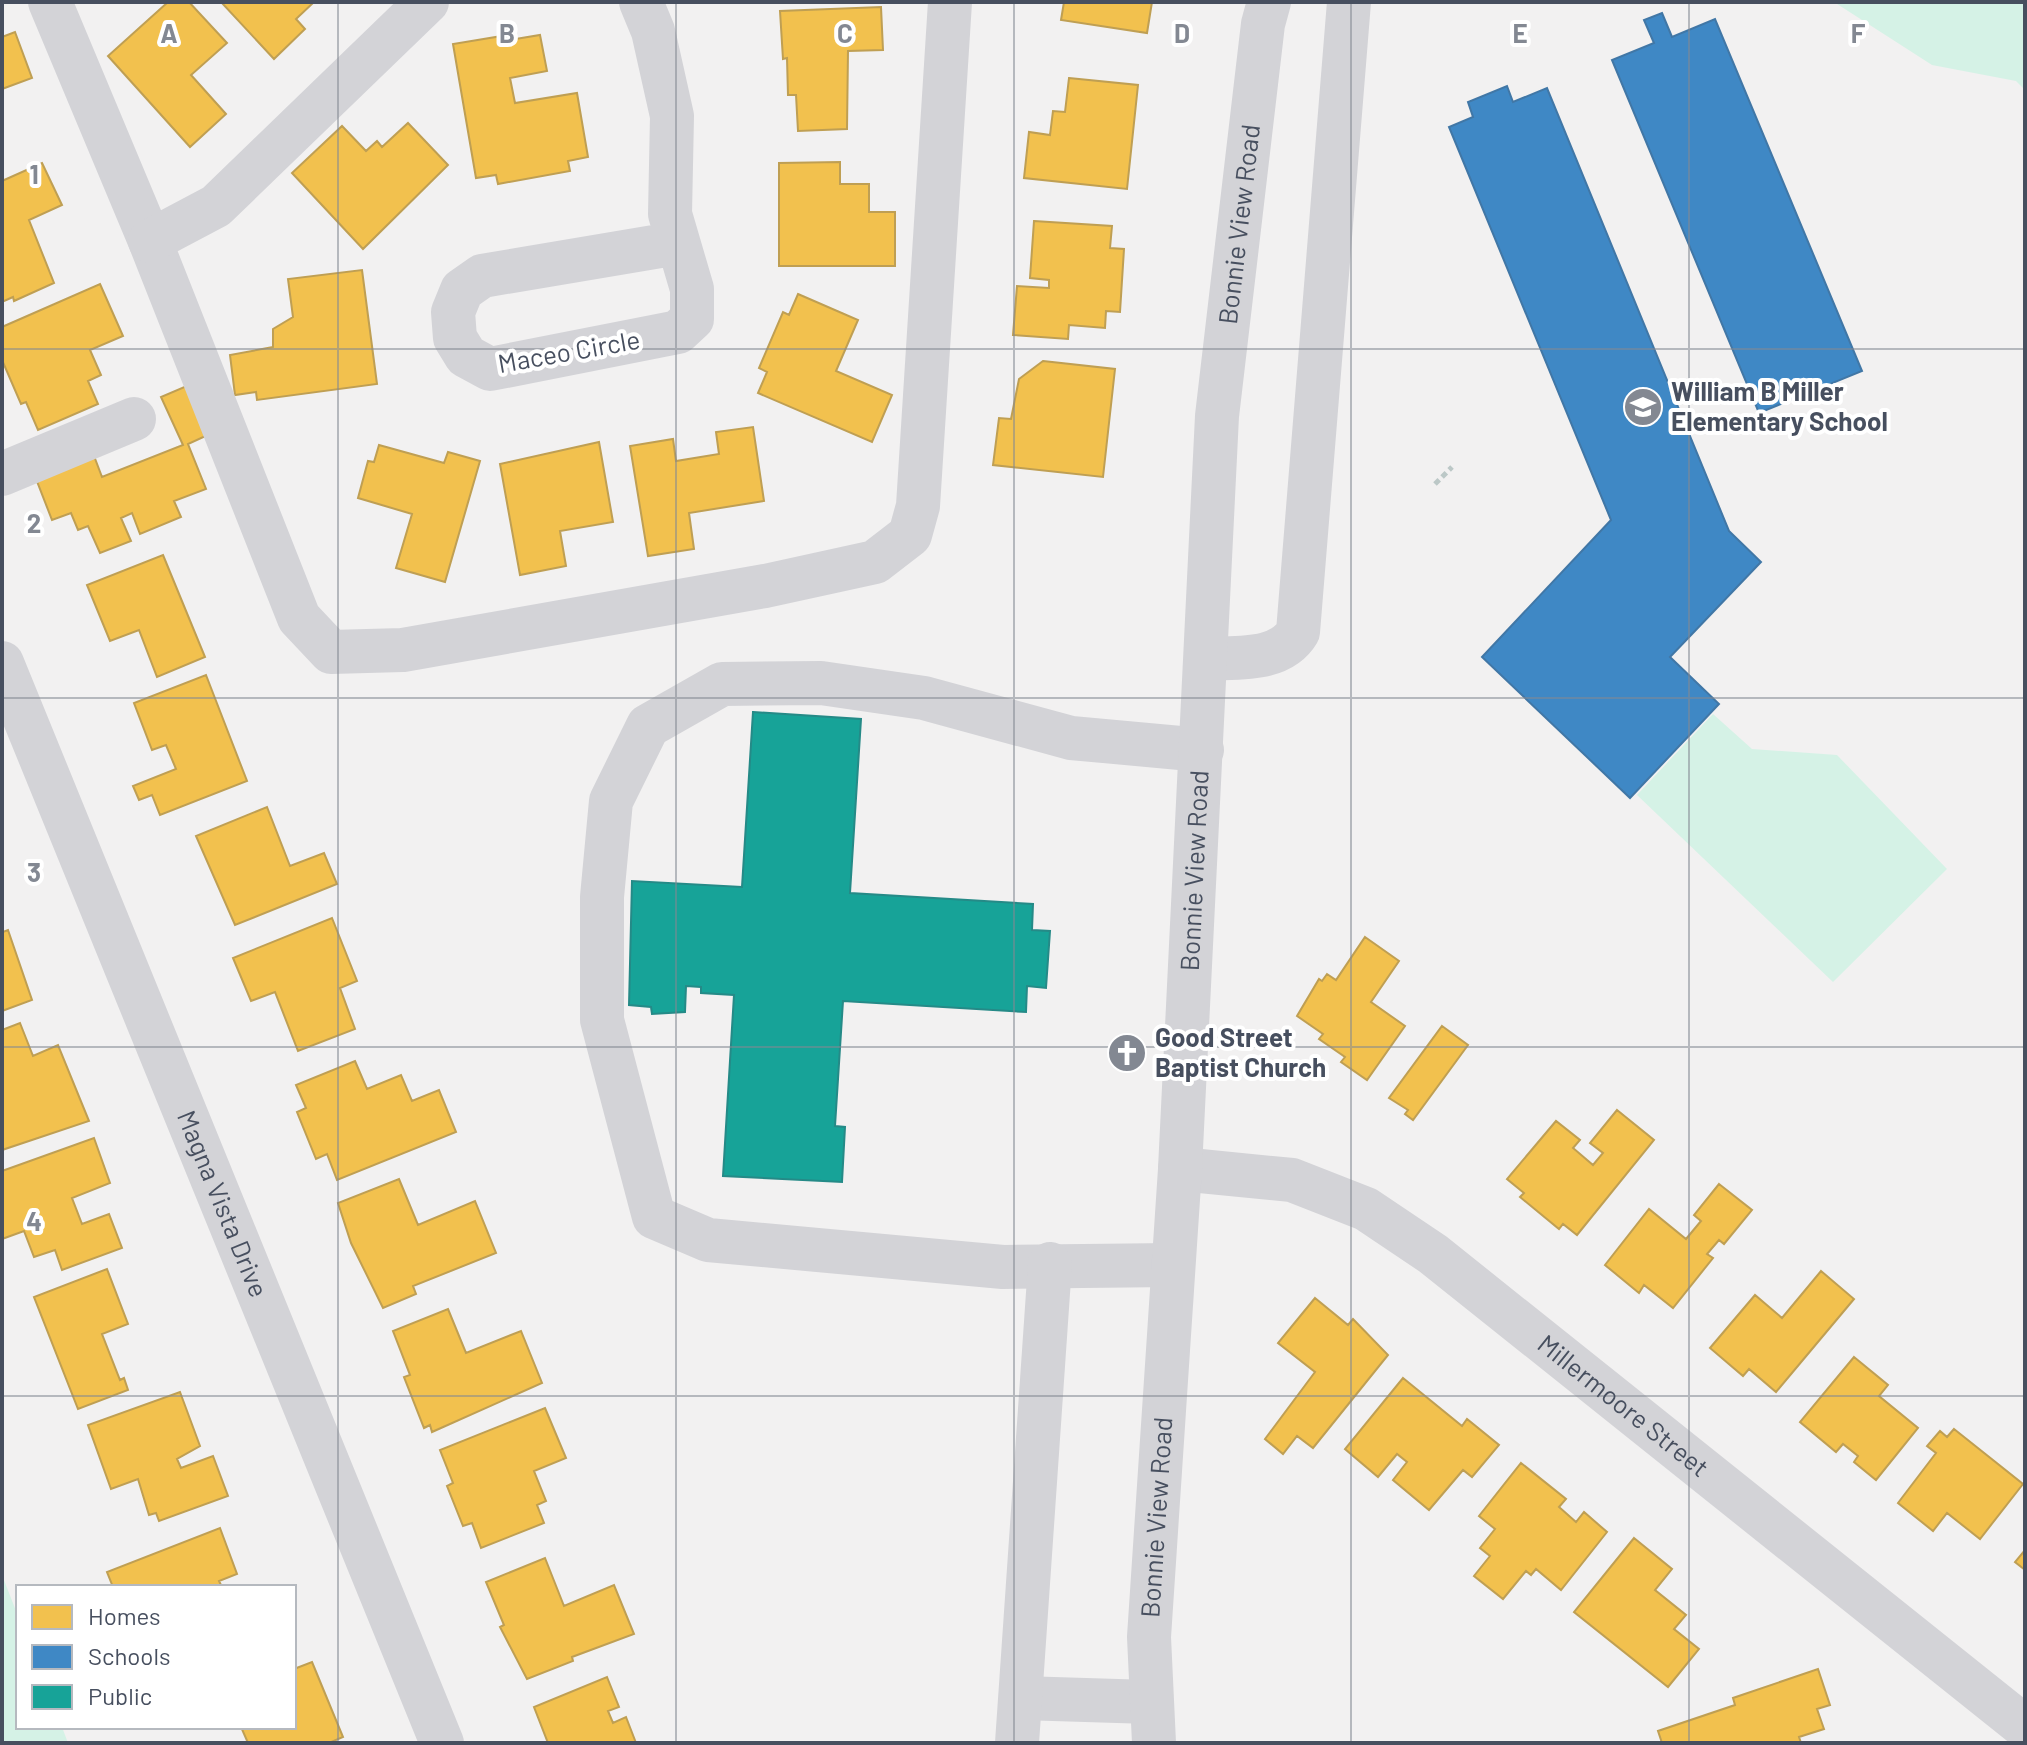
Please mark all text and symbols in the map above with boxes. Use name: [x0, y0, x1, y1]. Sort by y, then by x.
text: A: [160, 17, 178, 48]
text: B: [499, 17, 515, 48]
text: C: [837, 17, 853, 48]
text: D: [1174, 17, 1190, 48]
text: E: [1512, 17, 1528, 48]
text: F: [1851, 17, 1866, 48]
street label: Bonnie View Road: [1211, 122, 1265, 326]
text: 1: [29, 158, 39, 189]
street label: Maceo Circle: [495, 323, 642, 378]
place label: William B Miller Elementary School: [1671, 375, 1888, 436]
school or university icon: William B Miller Elementary School: [1622, 386, 1664, 428]
text: 2: [27, 507, 41, 538]
street label: Bonnie View Road: [1173, 769, 1214, 972]
text: 3: [27, 856, 41, 887]
place label: Good Street Baptist Church: [1155, 1021, 1326, 1082]
church icon: Good Street Baptist Church: [1106, 1032, 1148, 1074]
street label: Magna Vista Drive: [172, 1105, 276, 1301]
text: 4: [26, 1205, 42, 1236]
street label: Millermoore Street: [1532, 1327, 1716, 1482]
street label: Bonnie View Road: [1133, 1416, 1178, 1619]
legend: [16, 1585, 296, 1729]
text: Homes: [88, 1601, 161, 1630]
text: Schools: [88, 1641, 171, 1670]
text: Public: [88, 1681, 152, 1710]

